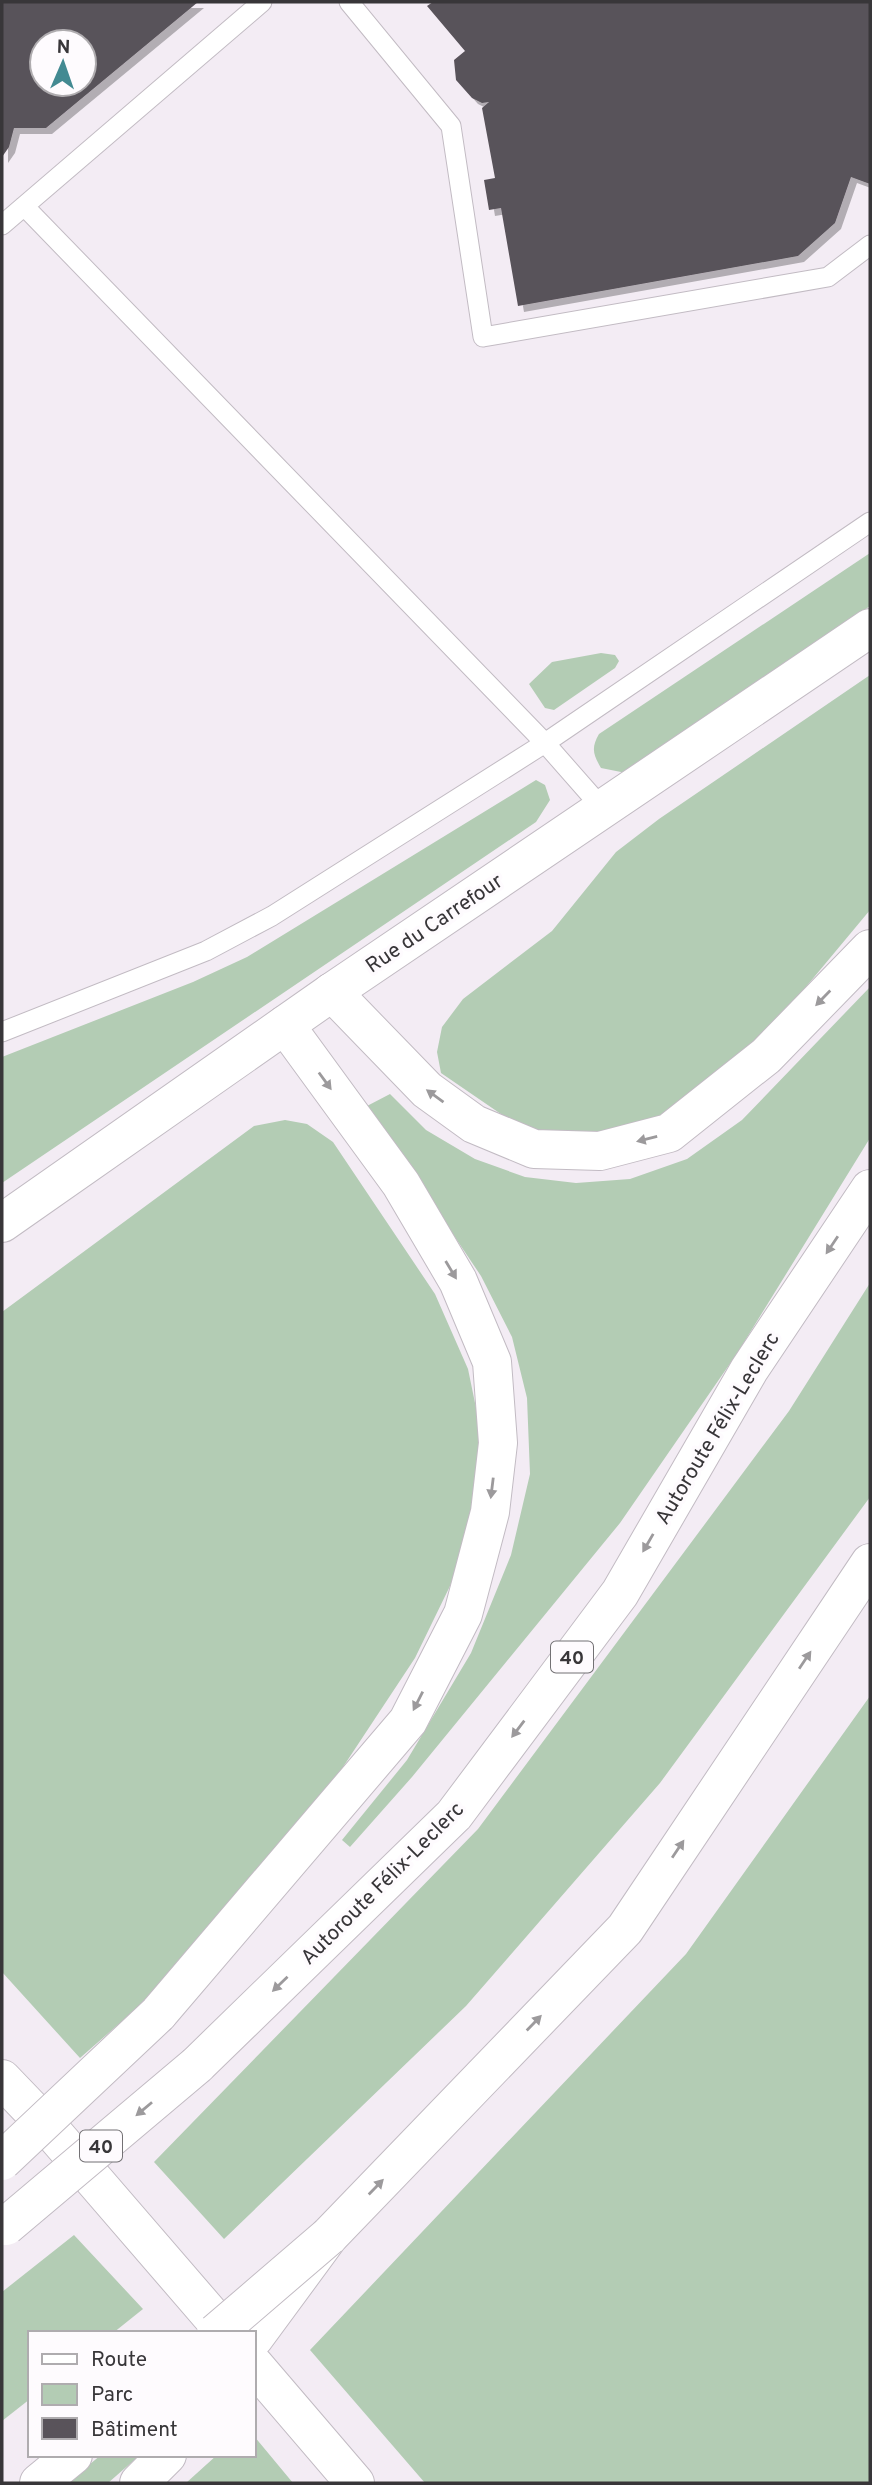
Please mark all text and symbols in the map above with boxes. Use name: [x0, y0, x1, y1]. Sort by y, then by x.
north arrow: [28, 28, 98, 98]
text: N: [56, 36, 71, 60]
street label: Rue du Carrefour: [361, 868, 509, 980]
one-way arrow: [814, 990, 831, 1007]
one-way arrow: [318, 1071, 333, 1089]
one-way arrow: [426, 1089, 444, 1103]
one-way arrow: [636, 1134, 658, 1145]
one-way arrow: [825, 1236, 839, 1254]
one-way arrow: [445, 1260, 457, 1279]
street label: Autoroute Félix-Leclerc: [650, 1327, 787, 1530]
one-way arrow: [487, 1477, 498, 1499]
one-way arrow: [642, 1533, 655, 1552]
road number: 40: [551, 1642, 593, 1672]
one-way arrow: [798, 1651, 812, 1669]
one-way arrow: [412, 1691, 424, 1711]
one-way arrow: [512, 1720, 526, 1738]
street label: Autoroute Félix-Leclerc: [296, 1797, 470, 1971]
one-way arrow: [671, 1840, 685, 1858]
one-way arrow: [272, 1976, 289, 1992]
one-way arrow: [525, 2015, 541, 2032]
one-way arrow: [136, 2102, 154, 2117]
road number: 40: [80, 2130, 122, 2162]
one-way arrow: [367, 2179, 383, 2196]
legend: [28, 2331, 256, 2457]
text: Route: [91, 2347, 147, 2374]
text: Parc: [91, 2382, 133, 2409]
text: Bâtiment: [91, 2417, 178, 2444]

